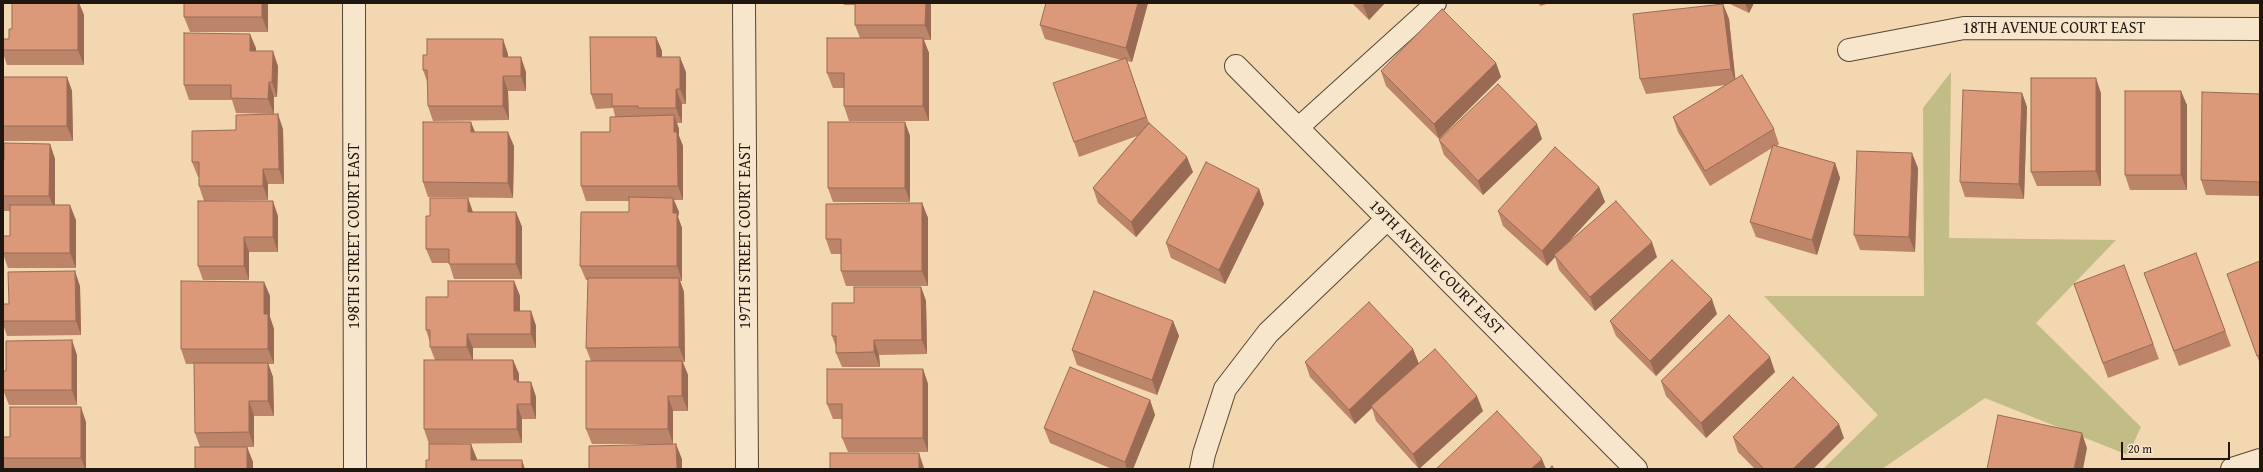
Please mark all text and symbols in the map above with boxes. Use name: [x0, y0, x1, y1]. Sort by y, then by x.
street label: 18TH AVENUE COURT EAST: [1962, 19, 2146, 39]
street label: 198TH STREET COURT EAST: [345, 143, 365, 329]
street label: 197TH STREET COURT EAST: [736, 143, 756, 329]
street label: 19TH AVENUE COURT EAST: [1364, 196, 1508, 340]
scale bar: [2123, 434, 2232, 460]
text: 20 m: [2128, 440, 2152, 457]

